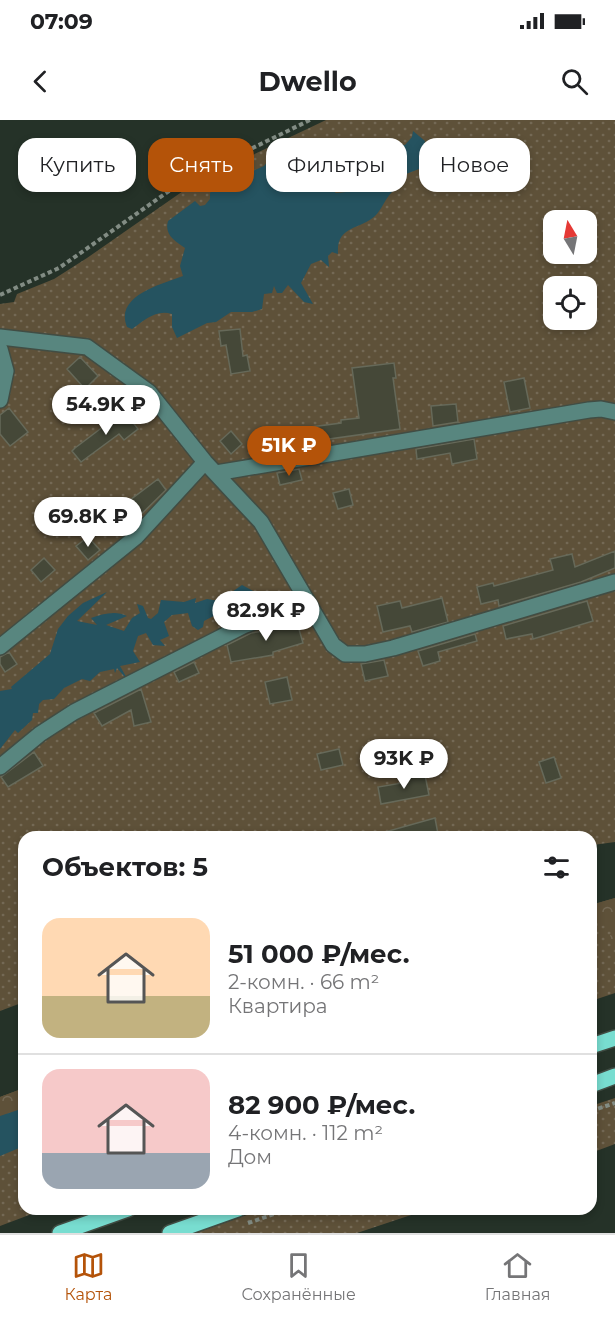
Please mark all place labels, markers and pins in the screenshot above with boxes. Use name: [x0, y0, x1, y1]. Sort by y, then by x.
pin: 54.9K ₽: [51, 385, 161, 436]
pin: 51K ₽: [247, 426, 331, 477]
pin: 69.8K ₽: [33, 497, 143, 548]
pin: 82.9K ₽: [211, 591, 321, 642]
pin: 93K ₽: [362, 739, 446, 790]

